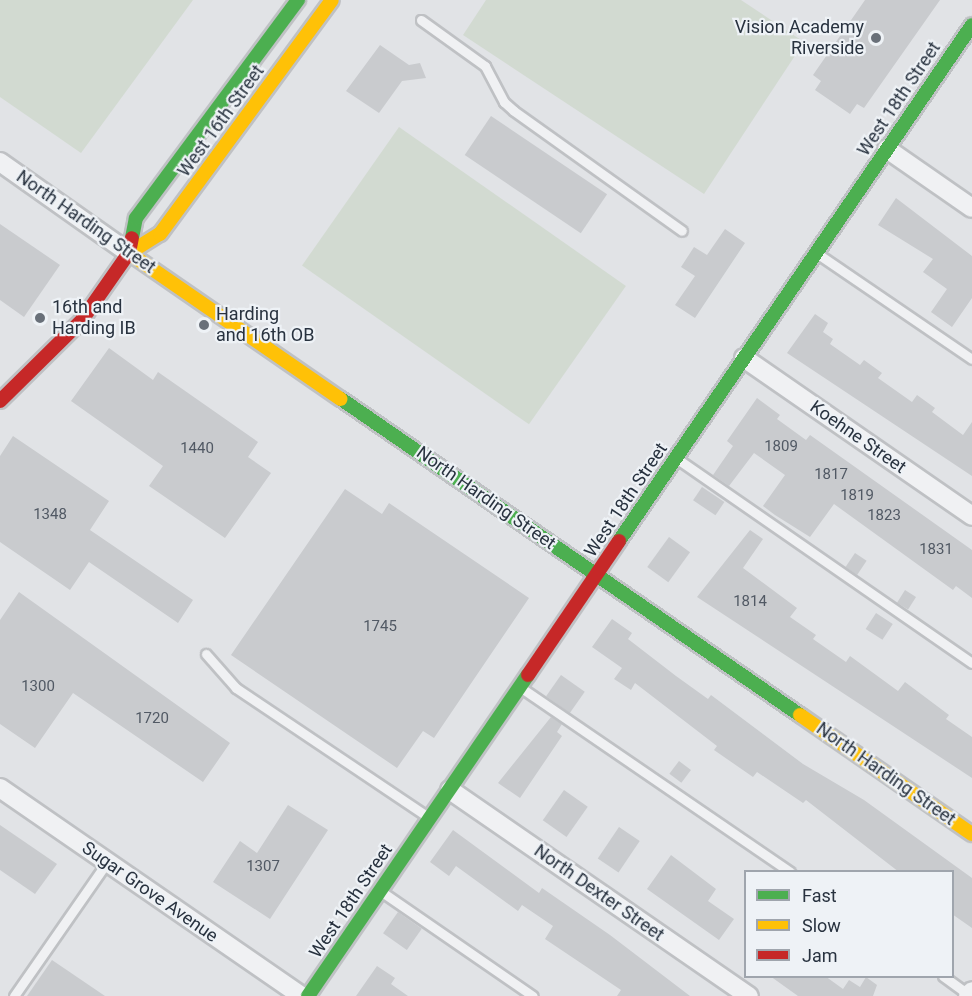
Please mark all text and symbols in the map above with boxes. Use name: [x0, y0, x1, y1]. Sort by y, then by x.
place label: Vision Academy Riverside: [735, 17, 864, 60]
marker: Vision Academy Riverside: [869, 31, 883, 45]
street label: West 18th Street: [853, 38, 945, 160]
street label: West 16th Street: [173, 61, 269, 181]
street label: North Harding Street: [12, 166, 160, 278]
place label: 16th and Harding IB: [52, 297, 136, 340]
place label: Harding and 16th OB: [216, 304, 314, 346]
marker: 16th and Harding IB: [33, 311, 47, 325]
marker: Harding and 16th OB: [197, 318, 211, 332]
street label: Koehne Street: [806, 396, 910, 478]
house number: 1809: [764, 438, 798, 456]
street label: West 18th Street: [580, 439, 672, 561]
house number: 1440: [180, 440, 214, 458]
street label: North Harding Street: [412, 442, 560, 554]
house number: 1817: [814, 466, 848, 484]
house number: 1819: [840, 487, 874, 505]
house number: 1348: [33, 506, 67, 524]
house number: 1823: [867, 507, 901, 525]
house number: 1831: [919, 541, 953, 559]
house number: 1814: [733, 593, 767, 611]
house number: 1745: [363, 618, 397, 636]
house number: 1300: [21, 678, 55, 696]
house number: 1720: [135, 710, 169, 728]
street label: North Harding Street: [812, 718, 960, 830]
street label: Sugar Grove Avenue: [78, 837, 222, 947]
street label: West 18th Street: [305, 840, 397, 962]
street label: North Dexter Street: [530, 840, 668, 946]
house number: 1307: [246, 858, 280, 876]
legend: [744, 870, 954, 978]
text: Fast: [802, 885, 837, 906]
text: Slow: [802, 915, 841, 936]
text: Jam: [802, 945, 838, 966]

